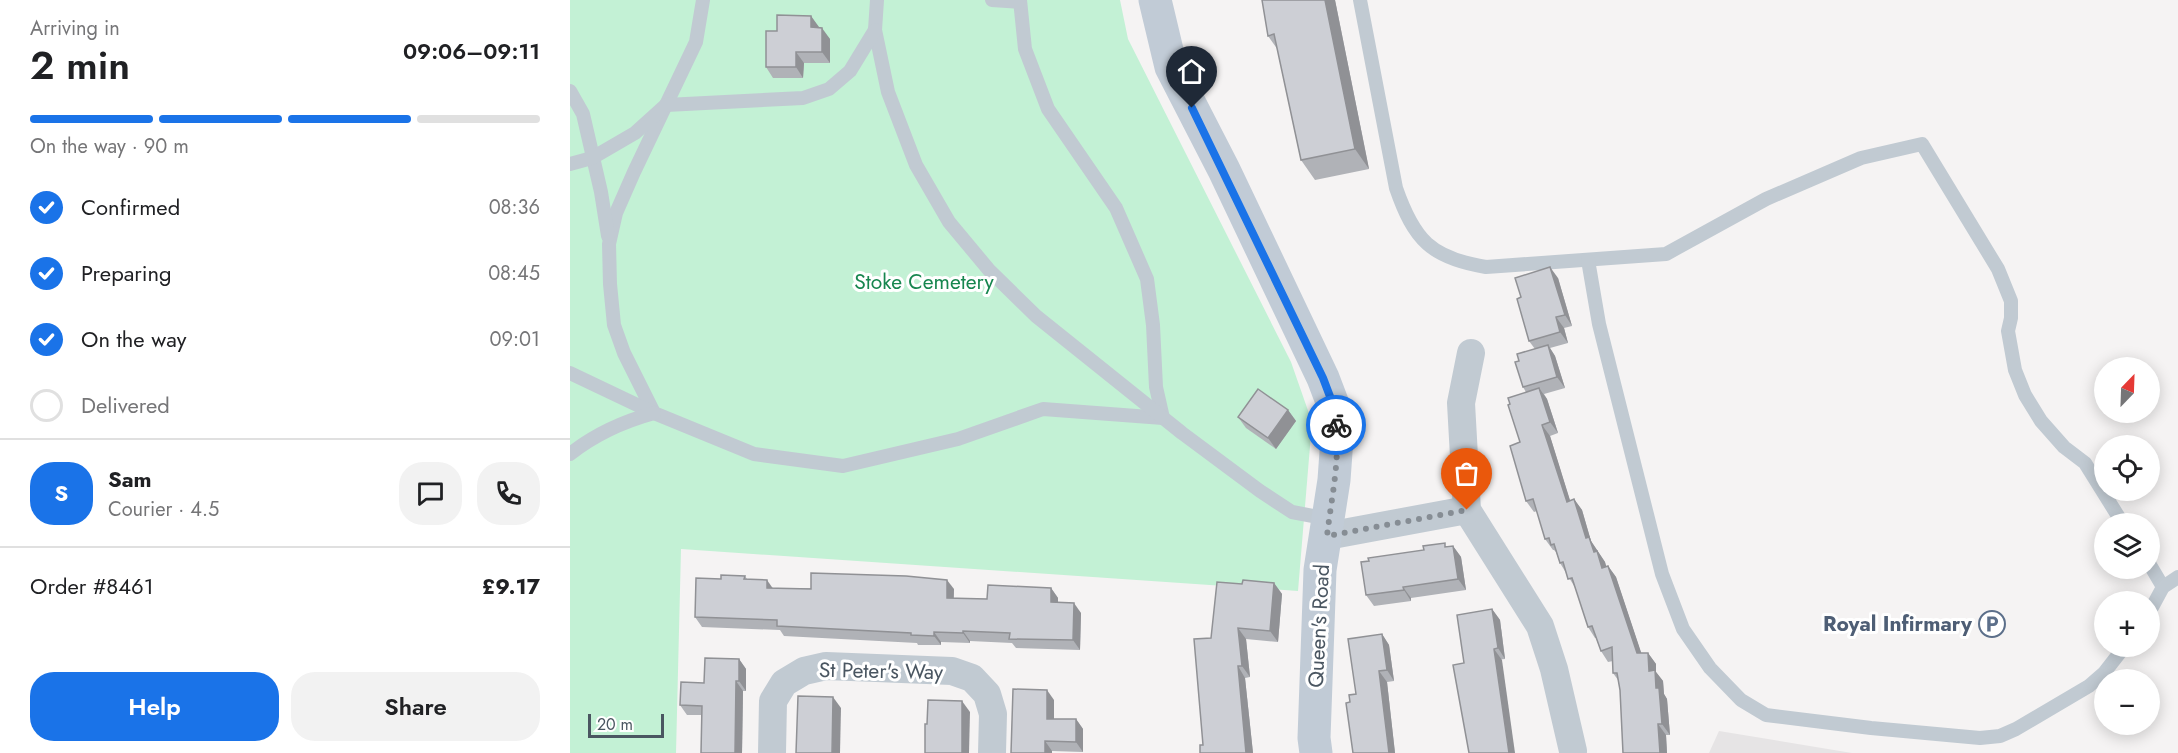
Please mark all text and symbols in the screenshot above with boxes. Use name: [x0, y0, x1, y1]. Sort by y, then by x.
text: Arriving in: [30, 14, 120, 43]
text: 09:06–09:11: [403, 35, 540, 67]
text: 2 min: [30, 37, 130, 94]
pin: [1166, 46, 1217, 108]
icon: home: [1175, 55, 1208, 88]
text: On the way · 90 m: [30, 132, 189, 161]
icon: check: [30, 191, 63, 224]
text: Confirmed: [81, 191, 180, 223]
text: 08:36: [489, 193, 540, 222]
icon: check: [30, 257, 63, 290]
text: Preparing: [81, 257, 172, 289]
text: 08:45: [488, 259, 540, 288]
park label: Stoke Cemetery: [854, 267, 994, 297]
icon: check: [30, 323, 63, 356]
text: On the way: [81, 323, 186, 355]
text: 09:01: [489, 325, 540, 354]
north arrow: [2094, 357, 2160, 423]
map controls: [2094, 357, 2160, 735]
text: Delivered: [81, 389, 170, 421]
courier: [1306, 395, 1366, 455]
icon: bike: [1320, 409, 1353, 442]
button: locate: [2094, 435, 2160, 501]
pin: [1441, 448, 1492, 510]
icon: bag: [1450, 457, 1483, 490]
button: chat: [399, 462, 462, 525]
button: phone: [477, 462, 540, 525]
text: Sam: [108, 463, 152, 495]
text: S: [55, 477, 68, 509]
text: Courier · 4.5: [108, 495, 219, 524]
button: layers: [2094, 513, 2160, 579]
street label: Queen's Road: [1301, 564, 1337, 688]
text: Order #8461: [30, 570, 154, 602]
text: £9.17: [482, 570, 540, 602]
button: +: [2094, 591, 2160, 657]
place label: Royal Infirmary: [1823, 609, 1973, 639]
parking icon: Royal Infirmary: [1977, 609, 2007, 639]
street label: St Peter's Way: [819, 655, 944, 687]
button: −: [2094, 669, 2160, 735]
button: Help: [30, 672, 279, 741]
button: Share: [291, 672, 540, 741]
scale bar: [588, 711, 664, 738]
text: 20 m: [597, 713, 633, 736]

